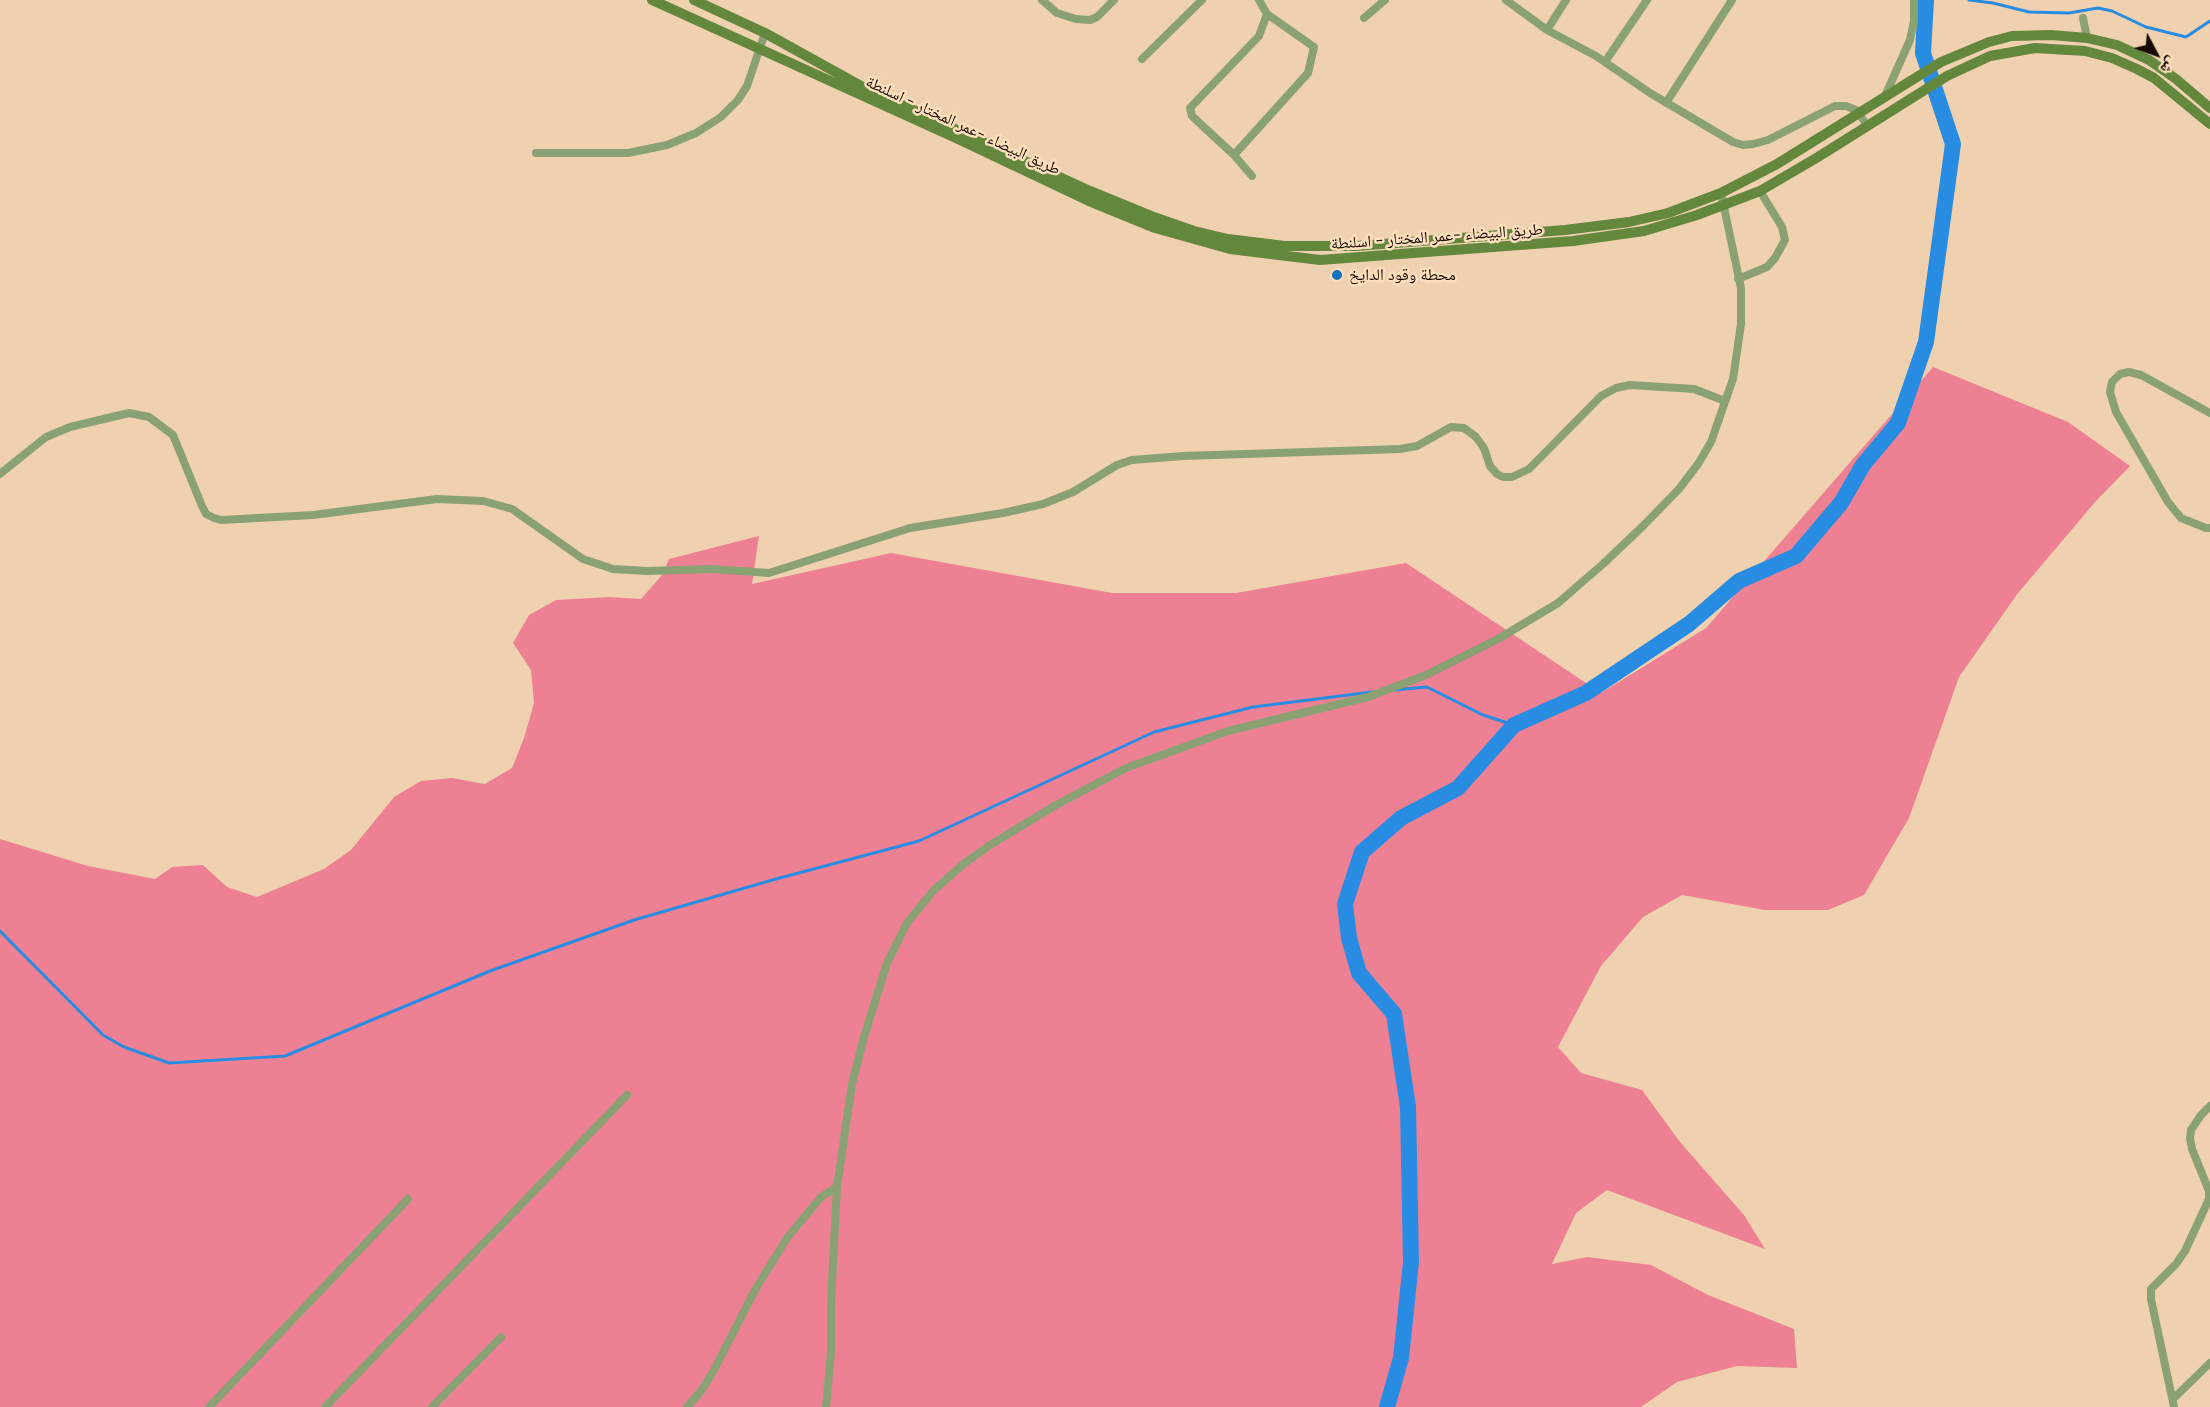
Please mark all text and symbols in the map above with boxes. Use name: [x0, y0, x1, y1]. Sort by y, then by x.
north arrow: [2126, 24, 2186, 84]
text: ش: [2156, 53, 2183, 79]
street label: طريق البيضاء -عمر المختار - اسلنطة: [863, 72, 1063, 180]
street label: طريق البيضاء -عمر المختار - اسلنطة: [1330, 220, 1544, 254]
place label: محطة وقود الدايخ: [1349, 265, 1456, 285]
marker: محطة وقود الدايخ: [1330, 268, 1344, 282]

